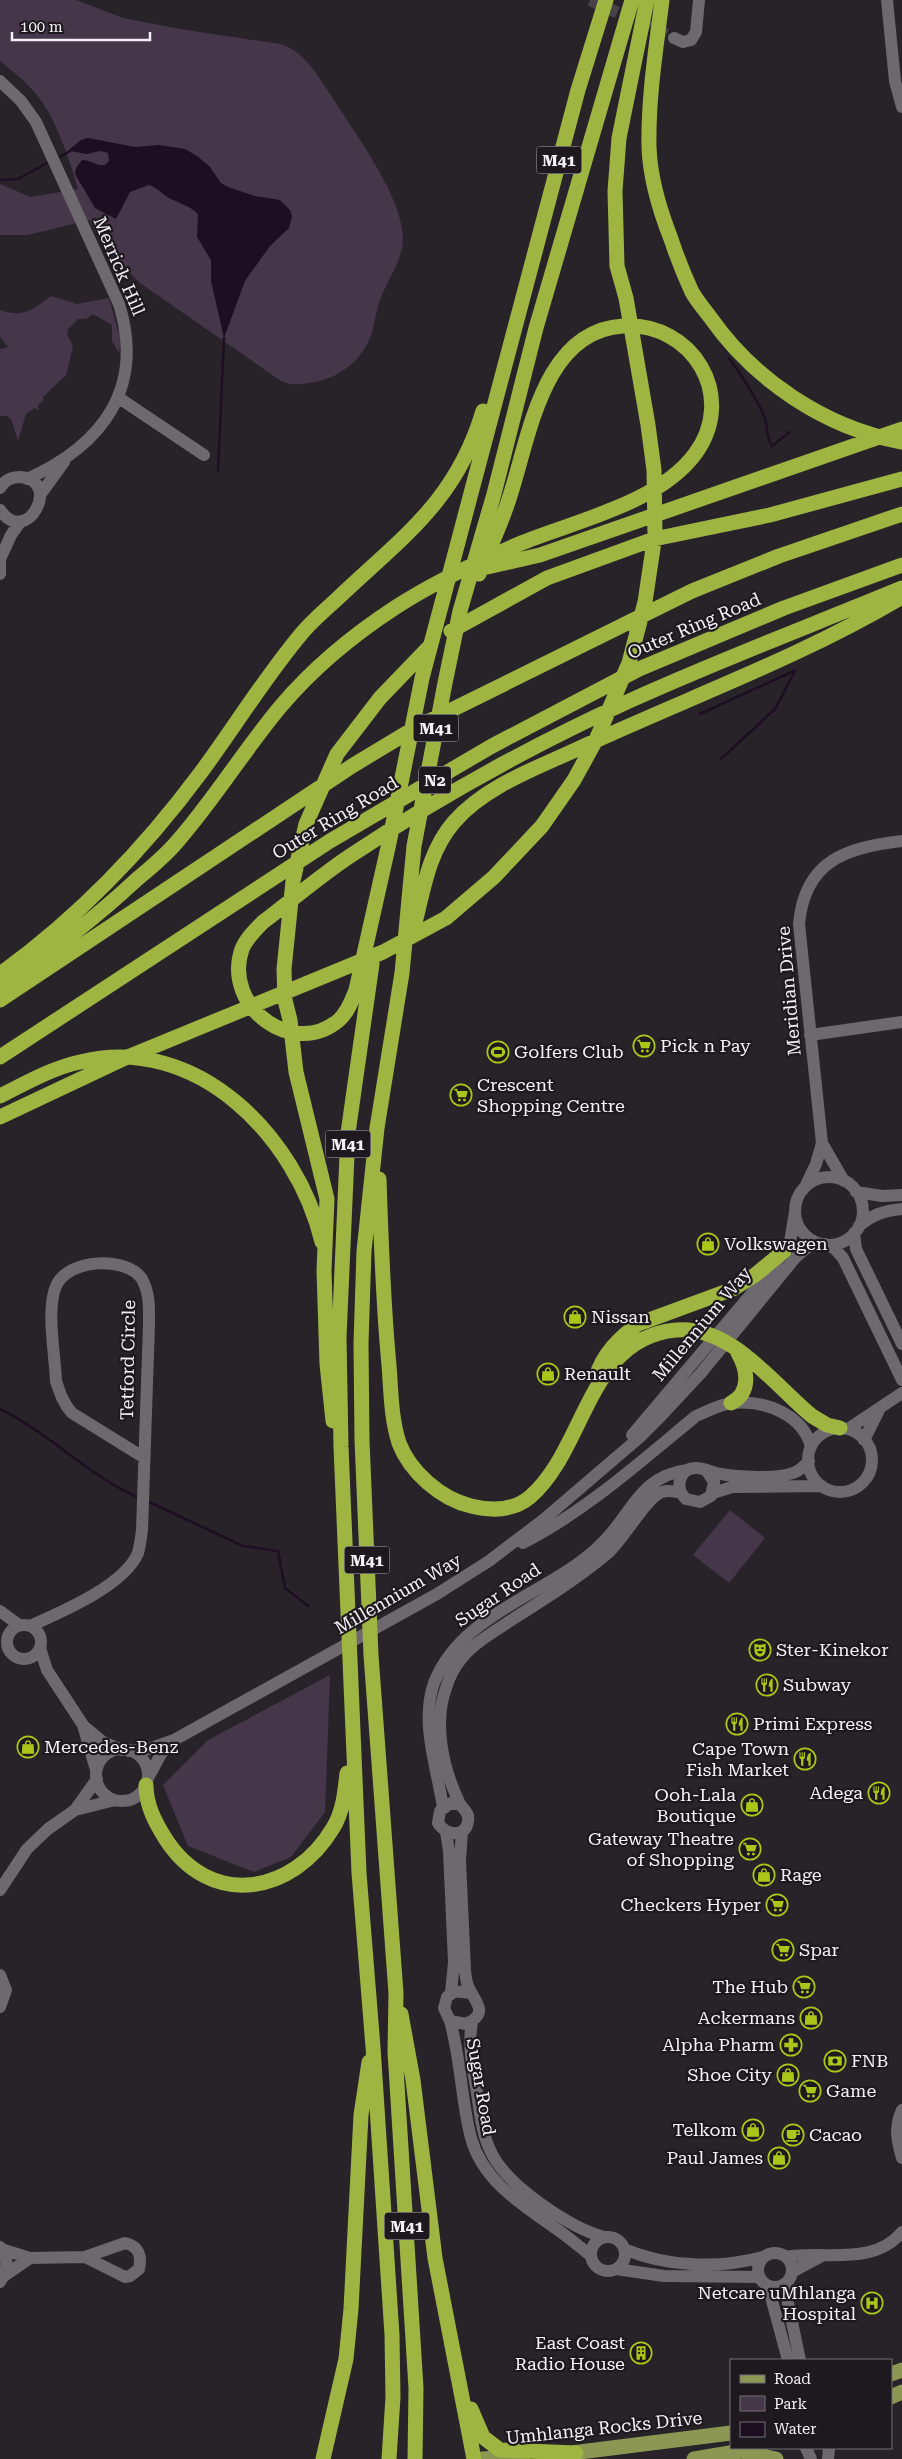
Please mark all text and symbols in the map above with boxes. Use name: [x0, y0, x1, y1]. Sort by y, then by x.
scale bar: [12, 10, 150, 42]
text: 100 m: [20, 18, 63, 36]
road number: M41: [536, 146, 582, 174]
street label: Merrick Hill: [89, 213, 150, 319]
street label: Outer Ring Road: [624, 588, 764, 663]
road number: M41: [414, 714, 458, 741]
road number: N2: [419, 766, 451, 794]
street label: Outer Ring Road: [268, 772, 402, 863]
street label: Meridian Drive: [772, 925, 805, 1057]
supermarket icon: Pick n Pay: [632, 1034, 656, 1058]
place label: Pick n Pay: [660, 1035, 751, 1056]
sports icon: Golfers Club: [486, 1040, 510, 1064]
place label: Golfers Club: [514, 1041, 624, 1062]
place label: Crescent Shopping Centre: [477, 1074, 625, 1116]
supermarket icon: Crescent Shopping Centre: [449, 1083, 473, 1107]
road number: M41: [326, 1130, 370, 1158]
shop icon: Volkswagen: [696, 1232, 720, 1256]
place label: Volkswagen: [724, 1233, 828, 1254]
street label: Millennium Way: [648, 1262, 756, 1385]
street label: Tetford Circle: [116, 1300, 139, 1420]
shop icon: Nissan: [563, 1305, 587, 1329]
place label: Nissan: [591, 1306, 650, 1327]
shop icon: Renault: [536, 1362, 560, 1386]
place label: Renault: [564, 1363, 631, 1384]
road number: M41: [344, 1546, 390, 1574]
street label: Millennium Way: [331, 1549, 465, 1638]
street label: Sugar Road: [451, 1558, 545, 1631]
theatre icon: Ster-Kinekor: [748, 1638, 772, 1662]
place label: Ster-Kinekor: [776, 1639, 889, 1660]
restaurant icon: Subway: [755, 1673, 779, 1697]
place label: Subway: [783, 1674, 852, 1695]
restaurant icon: Primi Express: [725, 1712, 749, 1736]
place label: Primi Express: [753, 1713, 872, 1734]
shop icon: Mercedes-Benz: [16, 1735, 40, 1759]
place label: Mercedes-Benz: [44, 1736, 179, 1757]
place label: Cape Town Fish Market: [686, 1738, 789, 1780]
restaurant icon: Cape Town Fish Market: [793, 1747, 817, 1771]
restaurant icon: Adega: [867, 1781, 891, 1805]
place label: Adega: [809, 1782, 863, 1803]
place label: Ooh-Lala Boutique: [655, 1784, 736, 1826]
shop icon: Ooh-Lala Boutique: [740, 1793, 764, 1817]
place label: Gateway Theatre of Shopping: [588, 1828, 735, 1870]
supermarket icon: Gateway Theatre of Shopping: [738, 1837, 762, 1861]
shop icon: Rage: [752, 1863, 776, 1887]
place label: Rage: [780, 1864, 822, 1885]
supermarket icon: Checkers Hyper: [765, 1893, 789, 1917]
place label: Checkers Hyper: [620, 1894, 761, 1915]
supermarket icon: Spar: [771, 1938, 795, 1962]
place label: Spar: [799, 1939, 839, 1960]
supermarket icon: The Hub: [792, 1975, 816, 1999]
place label: The Hub: [712, 1976, 788, 1997]
shop icon: Ackermans: [799, 2006, 823, 2030]
place label: Ackermans: [698, 2007, 795, 2028]
pharmacy icon: Alpha Pharm: [779, 2033, 803, 2057]
place label: Alpha Pharm: [662, 2034, 775, 2055]
street label: Sugar Road: [463, 2037, 500, 2138]
bank icon: FNB: [823, 2049, 847, 2073]
place label: FNB: [851, 2050, 888, 2071]
shop icon: Shoe City: [776, 2063, 800, 2087]
place label: Shoe City: [687, 2064, 772, 2085]
supermarket icon: Game: [798, 2079, 822, 2103]
place label: Game: [826, 2080, 876, 2101]
shop icon: Telkom: [741, 2118, 765, 2142]
place label: Telkom: [673, 2119, 737, 2140]
cafe icon: Cacao: [781, 2123, 805, 2147]
place label: Cacao: [809, 2124, 862, 2145]
shop icon: Paul James: [767, 2146, 791, 2170]
place label: Paul James: [667, 2147, 763, 2168]
road number: M41: [384, 2212, 430, 2240]
place label: Netcare uMhlanga Hospital: [698, 2282, 856, 2324]
hospital icon: Netcare uMhlanga Hospital: [860, 2291, 884, 2315]
place label: East Coast Radio House: [515, 2332, 625, 2374]
building icon: East Coast Radio House: [629, 2341, 653, 2365]
legend: [730, 2359, 892, 2449]
text: Road: [774, 2370, 811, 2388]
text: Park: [774, 2395, 808, 2413]
street label: Umhlanga Rocks Drive: [505, 2407, 703, 2448]
text: Water: [774, 2420, 816, 2438]

